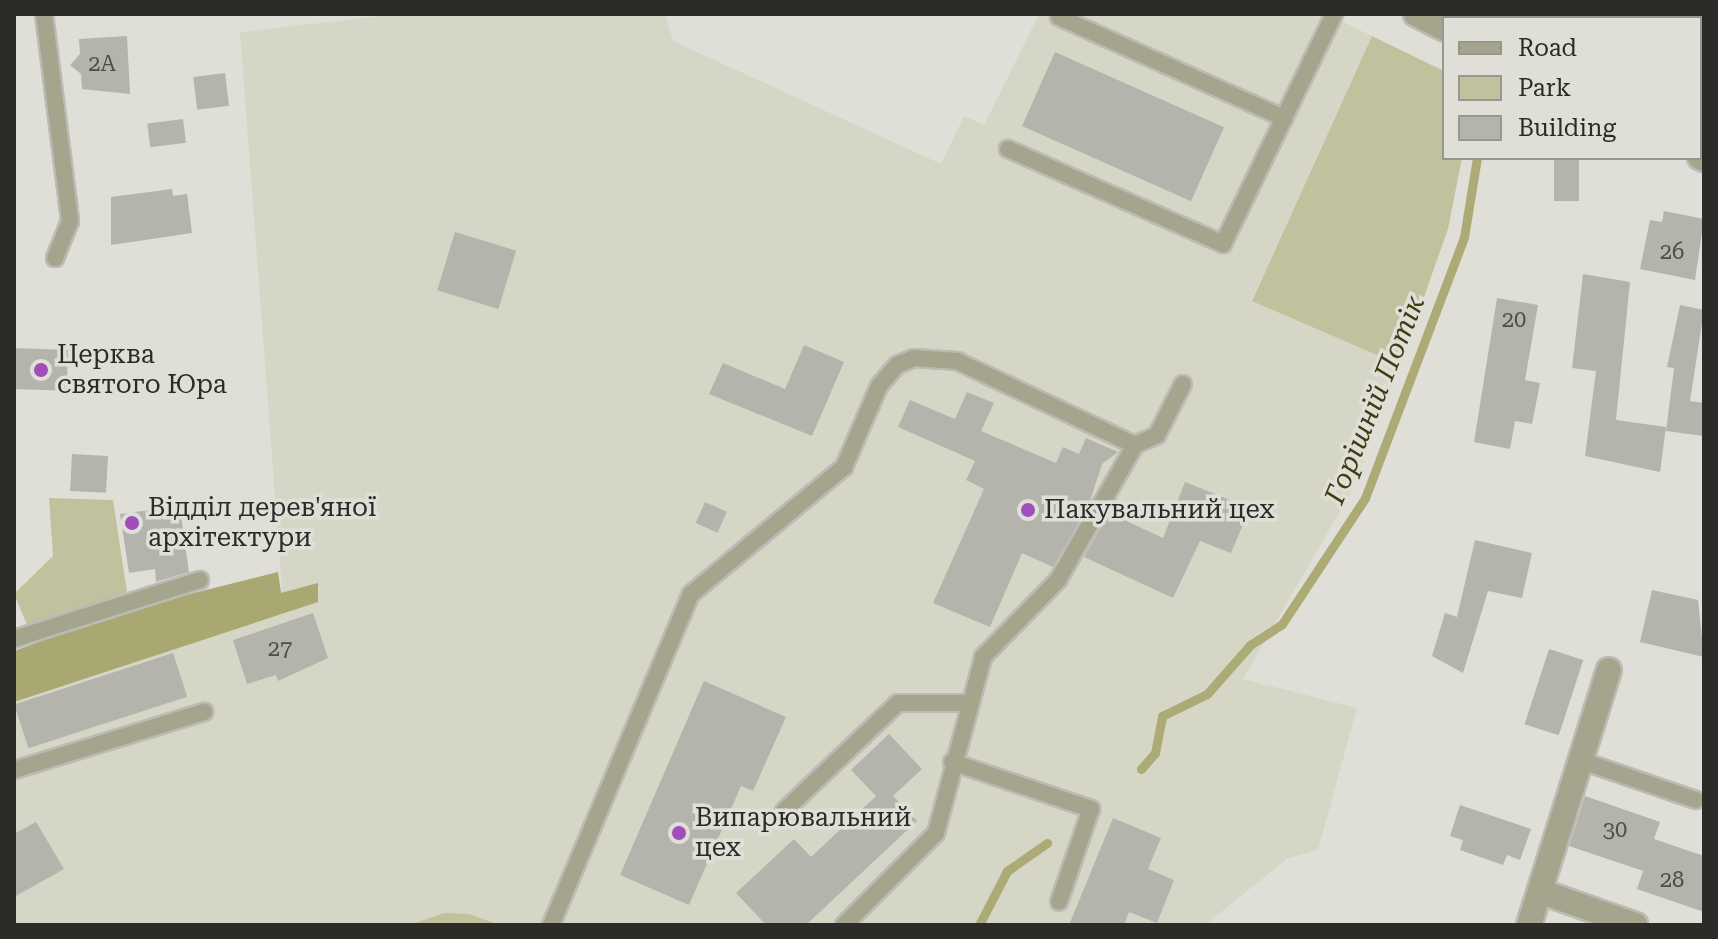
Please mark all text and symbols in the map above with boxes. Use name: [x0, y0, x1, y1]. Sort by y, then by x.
legend: [1442, 16, 1702, 160]
text: Road: [1518, 34, 1577, 62]
house number: 2А: [88, 51, 116, 77]
text: Park: [1518, 74, 1571, 102]
text: Building: [1518, 114, 1616, 142]
house number: 26: [1660, 239, 1684, 265]
water label: Горішній Потік: [1318, 291, 1432, 509]
house number: 20: [1502, 307, 1526, 333]
place label: Церква святого Юра: [57, 339, 227, 400]
marker: Церква святого Юра: [32, 361, 50, 379]
place label: Відділ дерев'яної архітектури: [148, 492, 376, 554]
place label: Пакувальний цех: [1044, 494, 1274, 526]
marker: Пакувальний цех: [1019, 501, 1037, 519]
marker: Відділ дерев'яної архітектури: [123, 514, 141, 532]
house number: 27: [268, 636, 292, 662]
place label: Випарювальний цех: [695, 802, 911, 864]
house number: 30: [1603, 817, 1627, 843]
marker: Випарювальний цех: [670, 824, 688, 842]
house number: 28: [1660, 867, 1684, 893]

